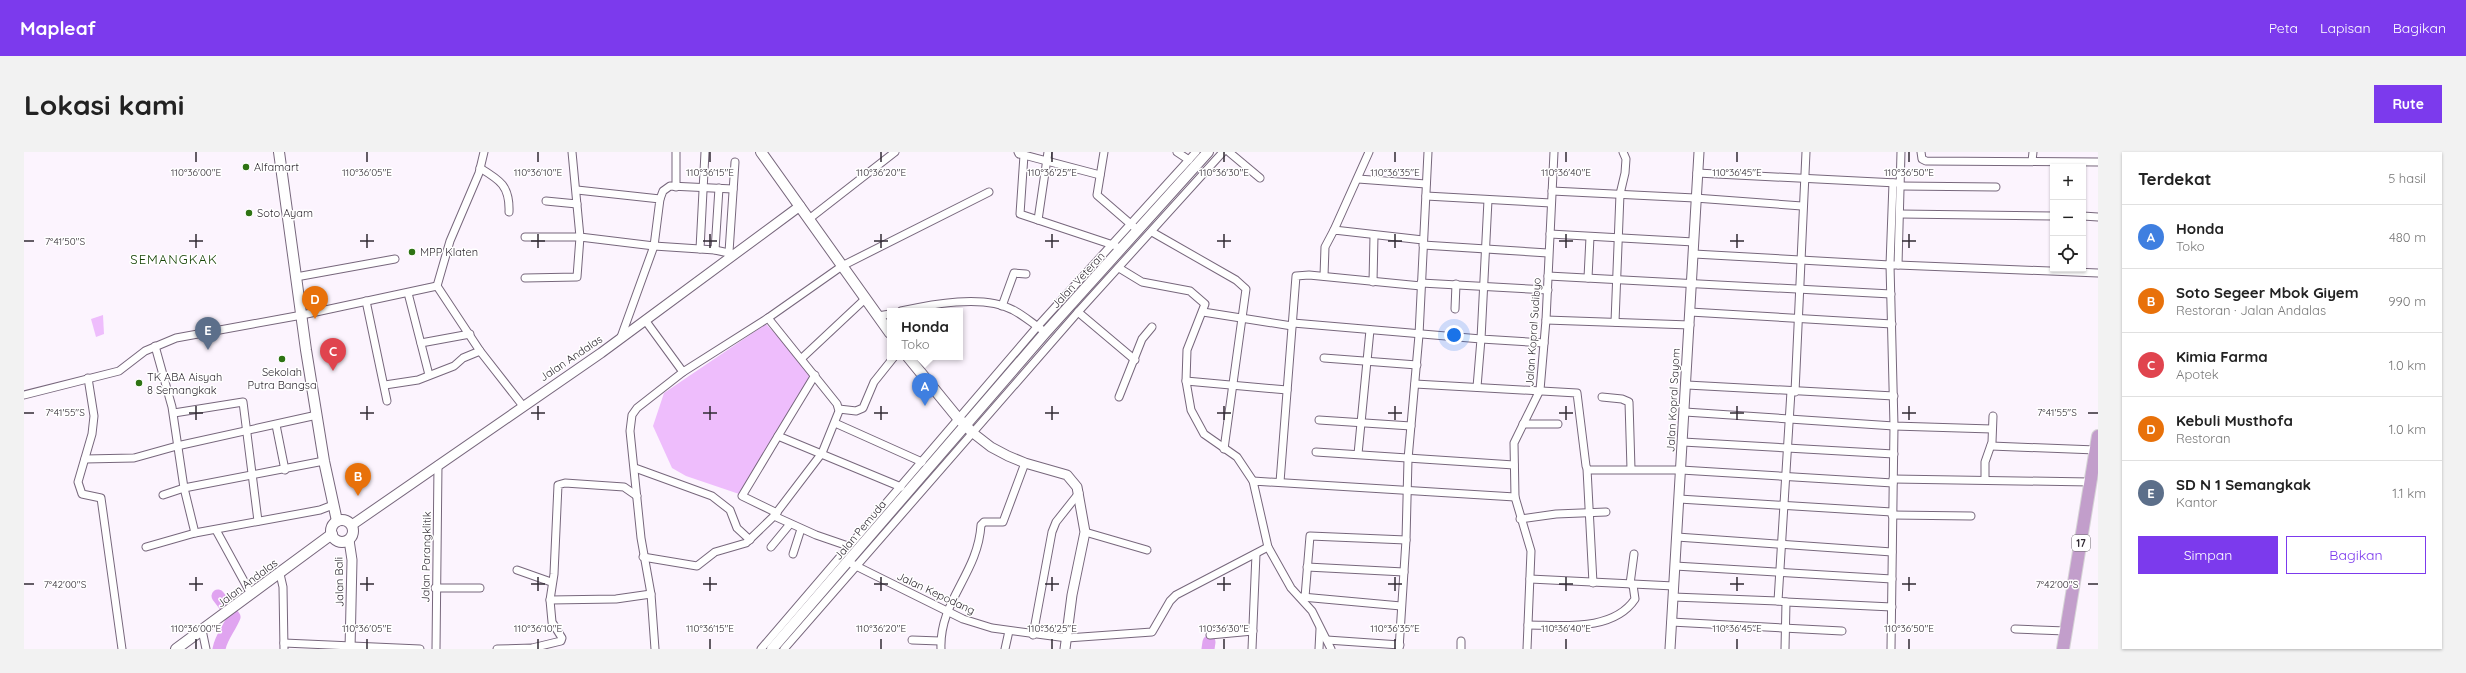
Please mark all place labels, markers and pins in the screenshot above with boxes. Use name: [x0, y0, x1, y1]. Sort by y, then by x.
place label: Alfamart: [254, 160, 299, 174]
marker: Alfamart: [241, 162, 251, 172]
place label: Soto Ayam: [257, 206, 313, 220]
marker: Soto Ayam: [244, 208, 254, 218]
place label: MPP Klaten: [420, 245, 478, 259]
marker: MPP Klaten: [407, 247, 417, 257]
pin: D: [302, 286, 328, 319]
pin: E: [195, 317, 221, 350]
pin: C: [320, 338, 346, 371]
marker: Sekolah Putra Bangsa: [277, 354, 287, 364]
place label: Sekolah Putra Bangsa: [247, 365, 317, 392]
place label: TK ABA Aisyah 8 Semangkak: [147, 370, 222, 397]
pin: A: [912, 373, 938, 406]
marker: TK ABA Aisyah 8 Semangkak: [134, 378, 144, 388]
pin: B: [345, 463, 371, 496]

